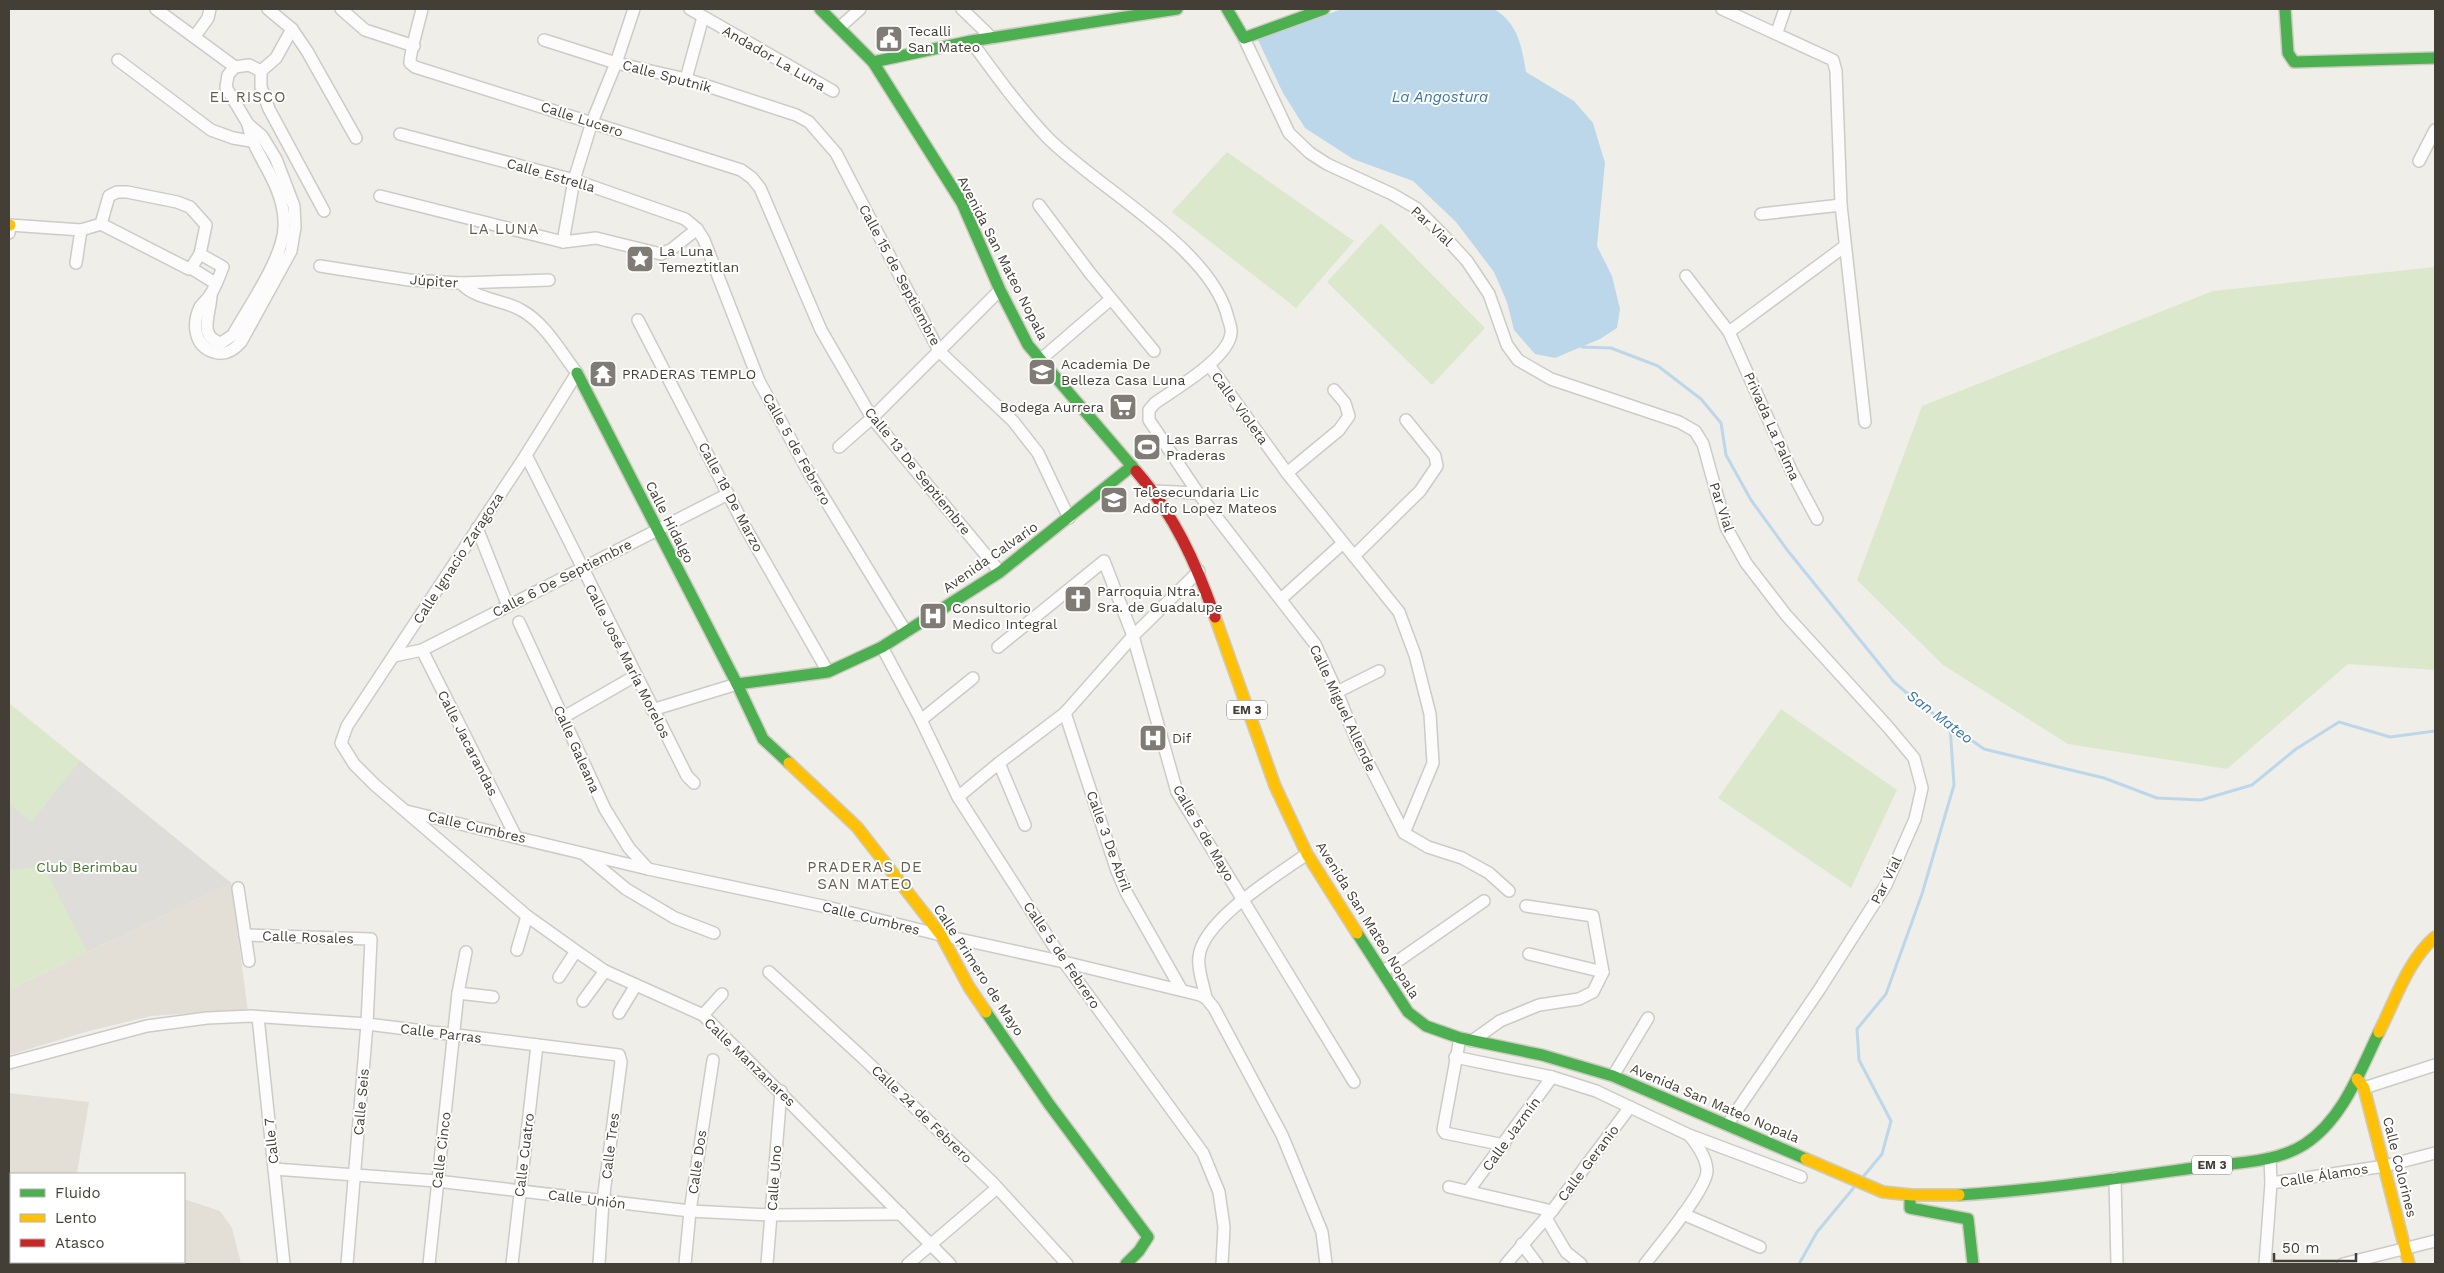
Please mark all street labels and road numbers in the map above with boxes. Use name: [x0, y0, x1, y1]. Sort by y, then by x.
street label: Andador La Luna: [720, 22, 828, 94]
street label: Calle Sputnik: [621, 56, 713, 96]
street label: Calle Lucero: [539, 98, 625, 140]
street label: Calle Estrella: [505, 155, 597, 195]
street label: Avenida San Mateo Nopala: [955, 173, 1051, 343]
street label: Calle 15 de Septiembre: [856, 202, 944, 348]
street label: Par Vial: [1408, 203, 1457, 250]
street label: Júpiter: [409, 271, 459, 291]
street label: Calle Violeta: [1208, 369, 1272, 447]
street label: Privada La Palma: [1741, 369, 1803, 483]
street label: Calle 5 de Febrero: [760, 390, 834, 508]
street label: Calle 13 De Septiembre: [862, 404, 974, 538]
street label: Calle 18 De Marzo: [695, 439, 767, 555]
street label: Calle Hidalgo: [642, 478, 698, 566]
street label: Par Vial: [1706, 480, 1738, 534]
street label: Calle Ignacio Zaragoza: [410, 489, 506, 627]
street label: Avenida Calvario: [940, 518, 1040, 596]
street label: Calle 6 De Septiembre: [490, 536, 634, 620]
street label: Calle José María Morelos: [582, 581, 674, 741]
street label: Calle Miguel Allende: [1307, 642, 1379, 774]
street label: Calle Jacarandas: [435, 688, 501, 798]
road number: EM 3: [1227, 700, 1267, 720]
street label: Calle Galeana: [551, 703, 603, 795]
street label: Calle 5 de Mayo: [1170, 782, 1238, 884]
street label: Calle 3 De Abril: [1083, 788, 1135, 894]
street label: Calle Cumbres: [426, 808, 528, 846]
street label: Avenida San Mateo Nopala: [1313, 839, 1423, 1001]
street label: Par Vial: [1867, 853, 1905, 906]
street label: Calle Cumbres: [820, 898, 922, 938]
street label: Calle 5 de Febrero: [1020, 898, 1104, 1012]
street label: Calle Primero de Mayo: [930, 901, 1028, 1039]
street label: Calle Rosales: [262, 927, 354, 947]
street label: Calle Manzanares: [701, 1014, 799, 1110]
street label: Calle Parras: [399, 1020, 483, 1046]
street label: Avenida San Mateo Nopala: [1628, 1060, 1802, 1146]
street label: Calle 24 de Febrero: [868, 1062, 976, 1166]
street label: Calle Seis: [350, 1068, 372, 1136]
street label: Calle Jazmín: [1479, 1094, 1543, 1174]
street label: Calle Cinco: [428, 1111, 454, 1189]
street label: Calle Cuatro: [511, 1112, 537, 1198]
street label: Calle Tres: [598, 1112, 622, 1180]
street label: Calle Colorines: [2380, 1115, 2420, 1219]
street label: Calle 7: [261, 1117, 281, 1165]
street label: Calle Geranio: [1554, 1122, 1622, 1204]
street label: Calle Dos: [685, 1129, 709, 1195]
street label: Calle Uno: [764, 1145, 784, 1211]
road number: EM 3: [2192, 1156, 2232, 1174]
street label: Calle Álamos: [2279, 1160, 2369, 1190]
street label: Calle Unión: [547, 1186, 627, 1212]

